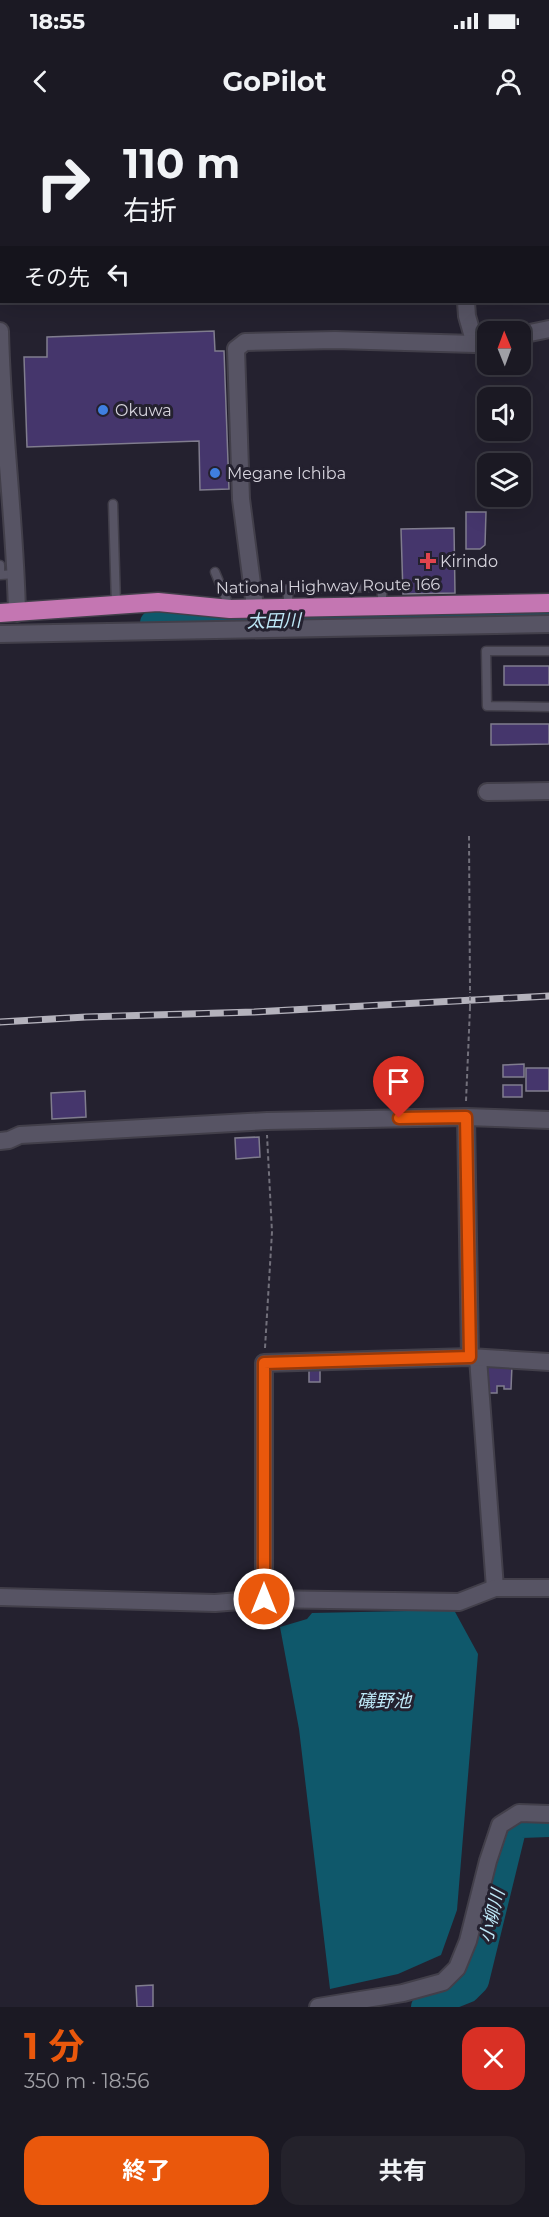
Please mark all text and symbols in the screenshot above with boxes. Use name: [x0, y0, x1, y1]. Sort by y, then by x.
text: 18:55: [30, 8, 85, 35]
icon: back: [24, 65, 57, 98]
text: GoPilot: [223, 65, 326, 98]
icon: person: [492, 65, 525, 98]
text: 110 m: [123, 137, 240, 189]
icon: right: [24, 144, 102, 222]
text: 右折: [123, 194, 177, 227]
icon: left: [102, 258, 135, 291]
text: その先: [24, 264, 90, 291]
north arrow: [477, 321, 531, 375]
map controls: [477, 321, 531, 507]
button: sound: [477, 387, 531, 441]
place label: Okuwa: [115, 401, 172, 420]
marker: Okuwa: [96, 403, 110, 417]
button: layers: [477, 453, 531, 507]
place label: Megane Ichiba: [227, 464, 346, 483]
marker: Megane Ichiba: [208, 466, 222, 480]
place label: Kirindo: [440, 552, 498, 571]
marker: Kirindo: [421, 554, 435, 568]
street label: National Highway Route 166: [216, 575, 441, 597]
water label: 太田川: [247, 609, 303, 632]
pin: [373, 1056, 424, 1118]
icon: arrive: [382, 1065, 415, 1098]
position arrow: [232, 1567, 296, 1631]
water label: 礒野池: [357, 1690, 413, 1712]
water label: 小柳川: [475, 1885, 510, 1945]
text: 1 分: [24, 2024, 84, 2068]
button: close: [462, 2027, 525, 2090]
text: 350 m · 18:56: [24, 2069, 149, 2093]
button: 終了: [24, 2136, 269, 2205]
button: 共有: [281, 2136, 525, 2205]

